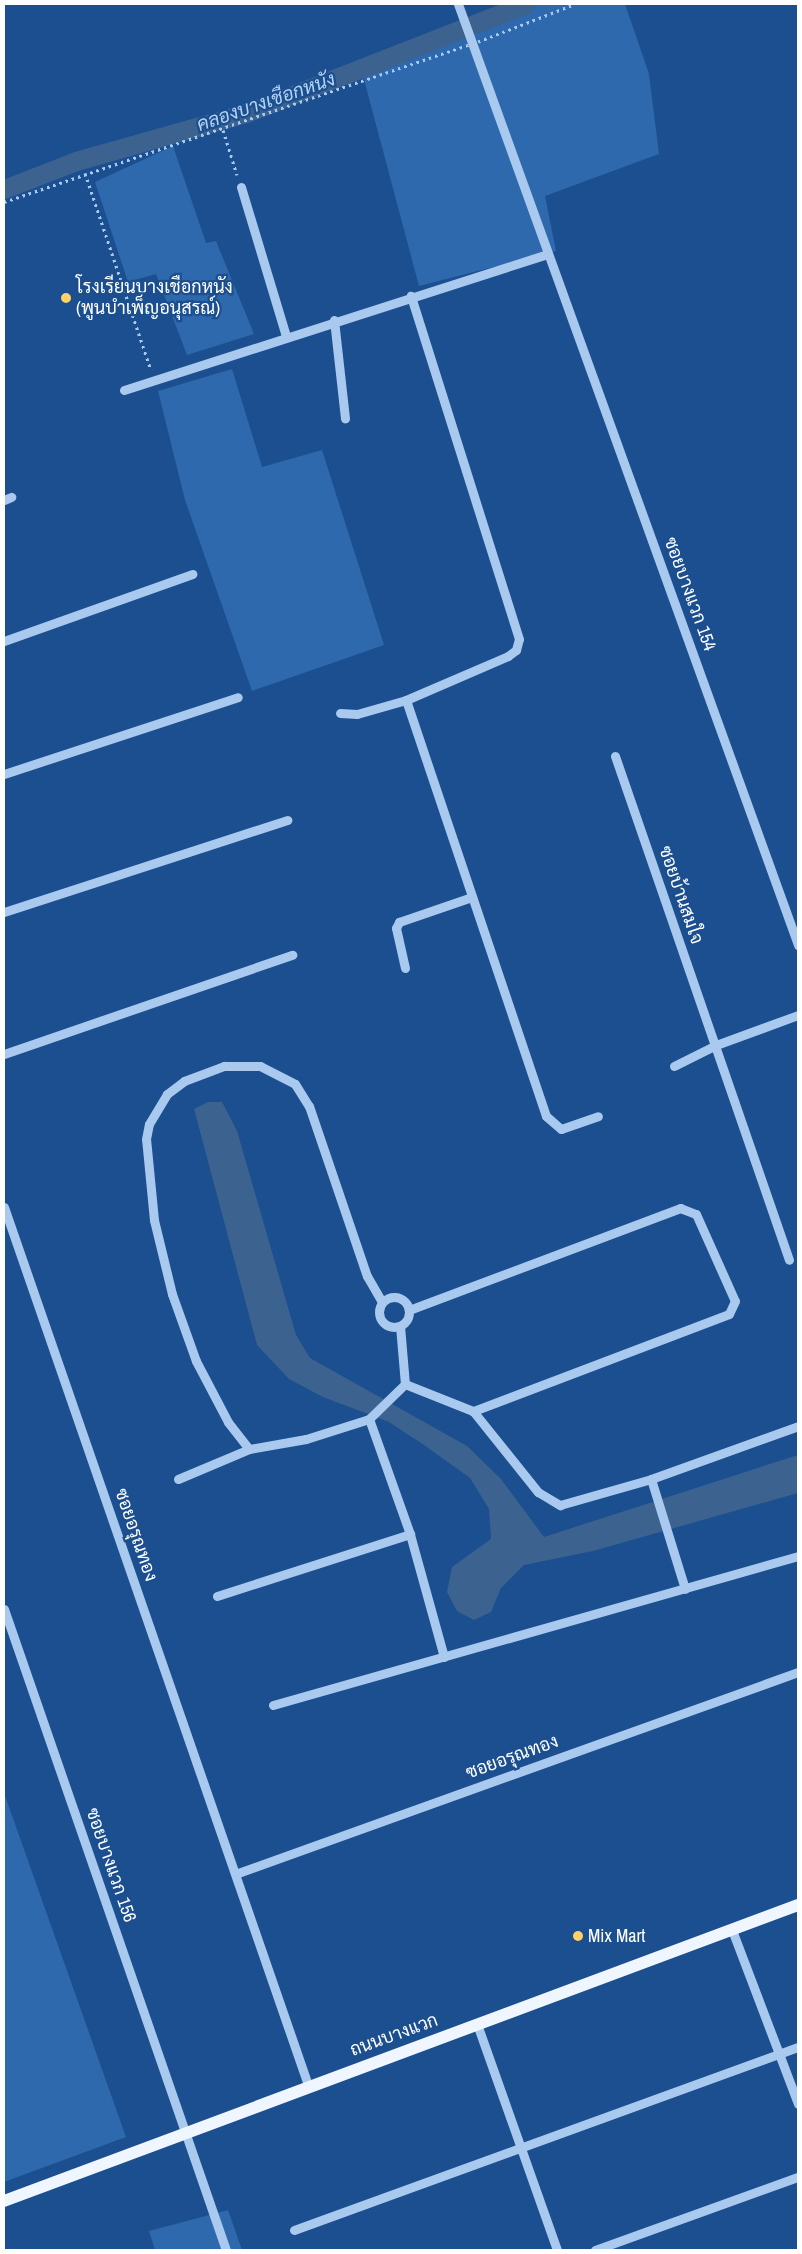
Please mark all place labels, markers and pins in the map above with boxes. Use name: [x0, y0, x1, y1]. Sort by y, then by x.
place label: โรงเรียนบางเชือกหนัง (พูนบำเพ็ญอนุสรณ์): [76, 277, 233, 320]
marker: โรงเรียนบางเชือกหนัง (พูนบำเพ็ญอนุสรณ์): [60, 292, 72, 304]
place label: Mix Mart: [588, 1925, 645, 1947]
marker: Mix Mart: [572, 1930, 584, 1942]

